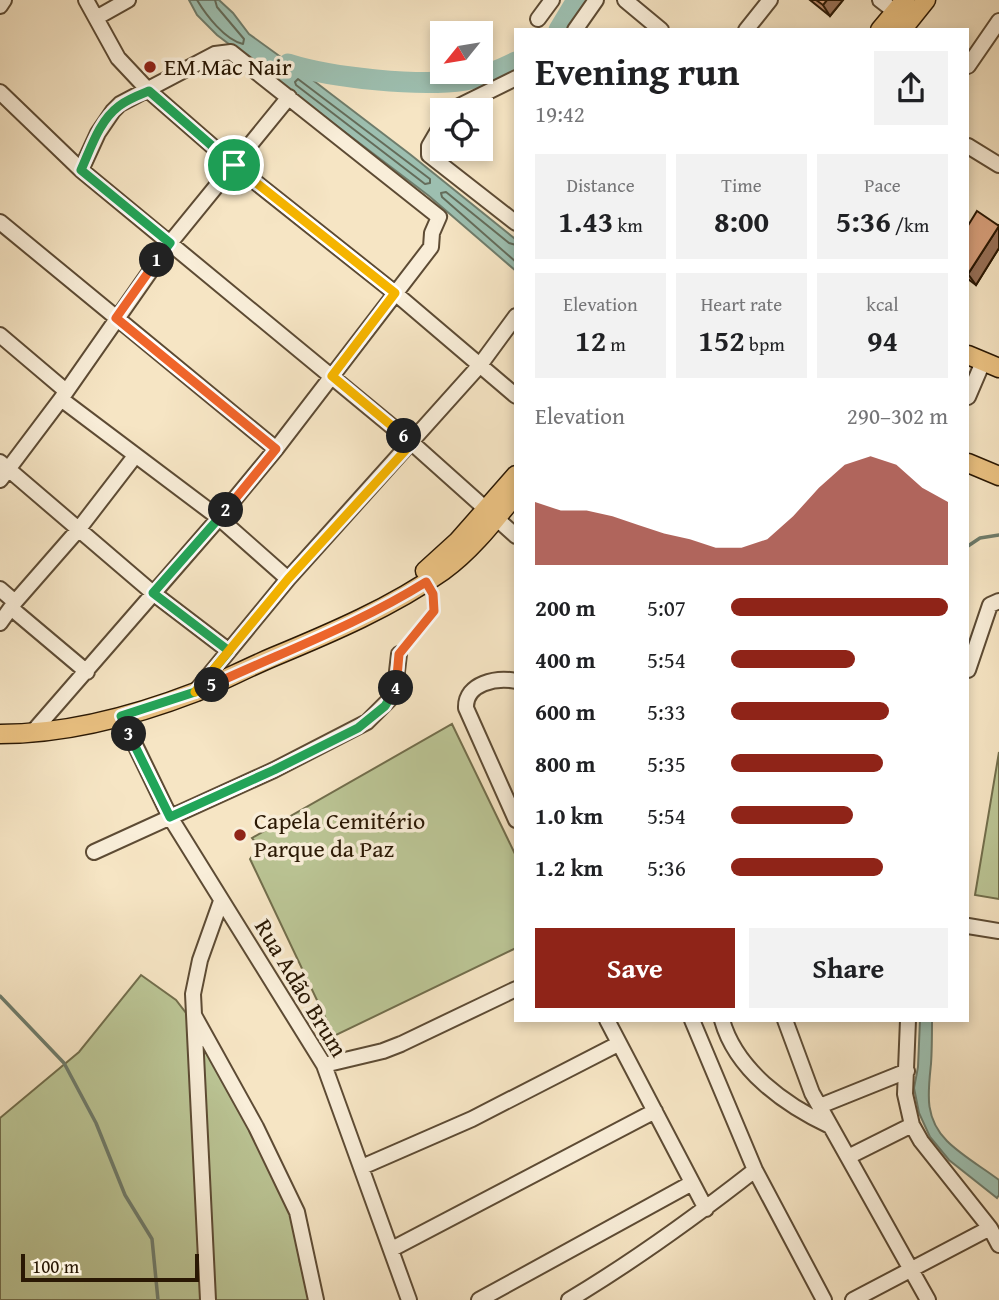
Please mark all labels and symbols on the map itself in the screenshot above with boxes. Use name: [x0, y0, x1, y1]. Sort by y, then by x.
north arrow: [430, 21, 494, 84]
place label: EM Mac Nair: [164, 49, 292, 84]
marker: EM Mac Nair: [142, 59, 158, 75]
pin: [204, 135, 264, 195]
pin: 1: [140, 243, 174, 278]
pin: 6: [386, 418, 422, 453]
pin: 2: [208, 492, 244, 528]
pin: 5: [194, 668, 230, 702]
pin: 4: [378, 670, 414, 706]
pin: 3: [111, 716, 146, 752]
place label: Capela Cemitério Parque da Paz: [254, 803, 425, 866]
marker: Capela Cemitério Parque da Paz: [232, 827, 248, 843]
street label: Rua Adão Brum: [246, 912, 357, 1064]
scale bar: [21, 1251, 200, 1283]

